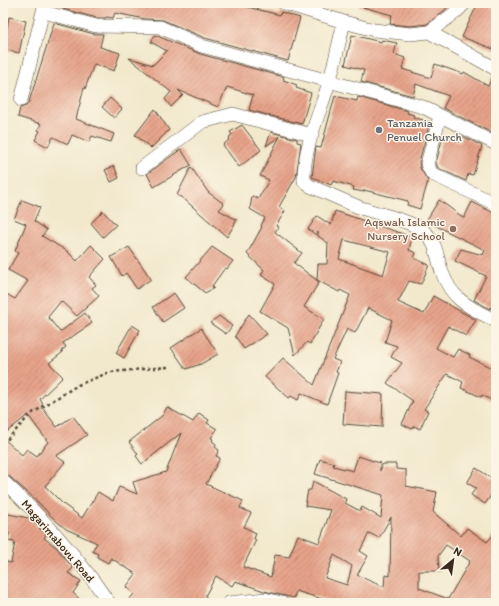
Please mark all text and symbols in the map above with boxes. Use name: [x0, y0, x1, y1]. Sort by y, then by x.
place label: Tanzania Penuel Church: [387, 116, 462, 144]
marker: Tanzania Penuel Church: [374, 125, 384, 135]
place label: Aqswah Islamic Nursery School: [365, 215, 446, 243]
marker: Aqswah Islamic Nursery School: [448, 224, 458, 234]
street label: Magarimabovu Road: [18, 497, 98, 585]
north arrow: [433, 540, 473, 580]
text: N: [451, 544, 464, 559]

